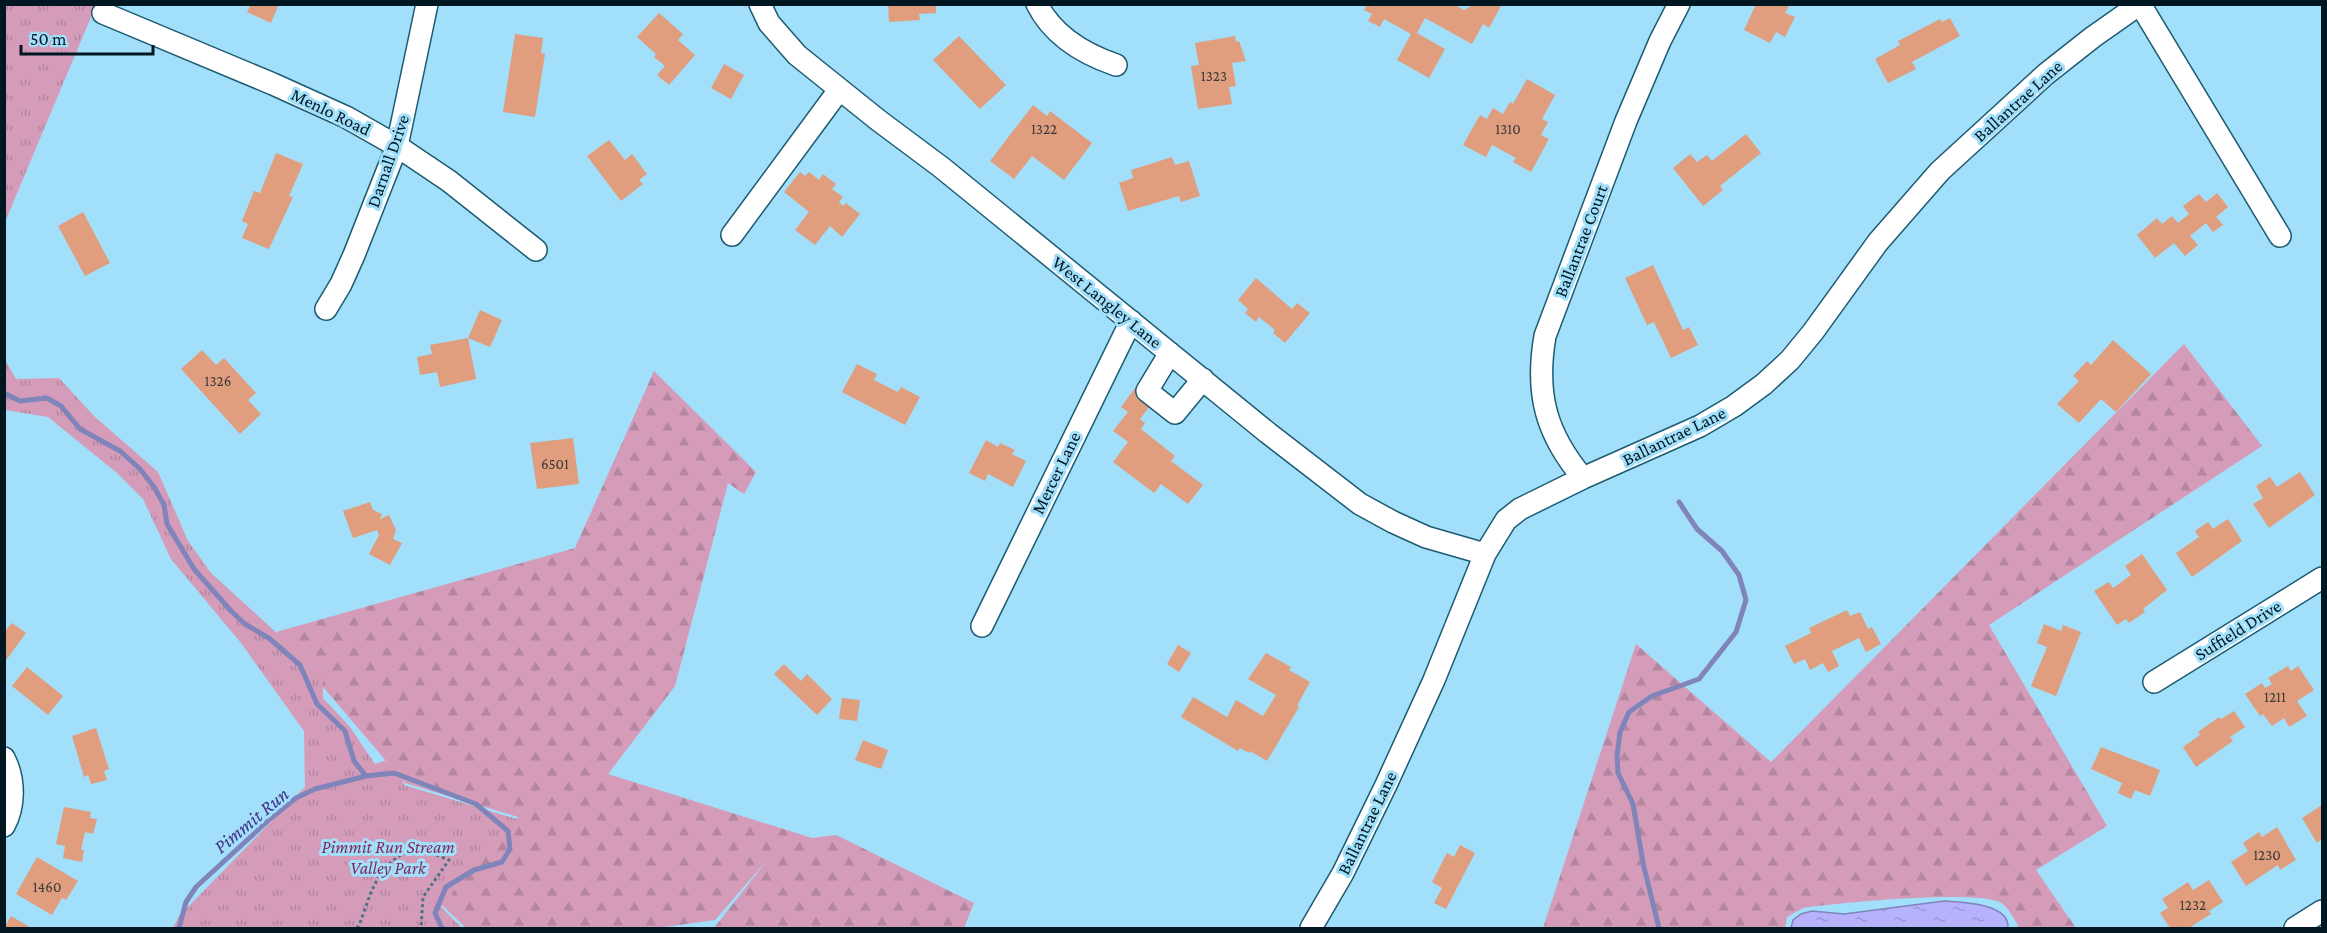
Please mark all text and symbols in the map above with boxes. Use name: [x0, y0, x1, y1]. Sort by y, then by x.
scale bar: [21, 18, 153, 56]
text: 50 m: [30, 29, 67, 49]
street label: Ballantrae Lane: [1970, 56, 2066, 146]
house number: 1323: [1201, 68, 1227, 84]
street label: Menlo Road: [288, 84, 375, 140]
street label: Darnall Drive: [363, 112, 413, 210]
house number: 1322: [1031, 121, 1057, 137]
house number: 1310: [1495, 121, 1521, 137]
street label: Ballantrae Court: [1550, 181, 1612, 300]
street label: West Langley Lane: [1048, 252, 1166, 352]
house number: 1326: [205, 373, 231, 389]
street label: Ballantrae Lane: [1619, 402, 1729, 470]
street label: Mercer Lane: [1028, 429, 1084, 517]
house number: 6501: [541, 456, 569, 472]
street label: Suffield Drive: [2191, 596, 2285, 664]
house number: 1211: [2264, 689, 2286, 705]
street label: Ballantrae Lane: [1333, 768, 1401, 878]
water label: Pimmit Run: [209, 782, 293, 858]
park label: Pimmit Run Stream Valley Park: [321, 837, 455, 878]
house number: 1230: [2253, 847, 2281, 863]
house number: 1460: [33, 879, 61, 895]
house number: 1232: [2180, 897, 2206, 913]

